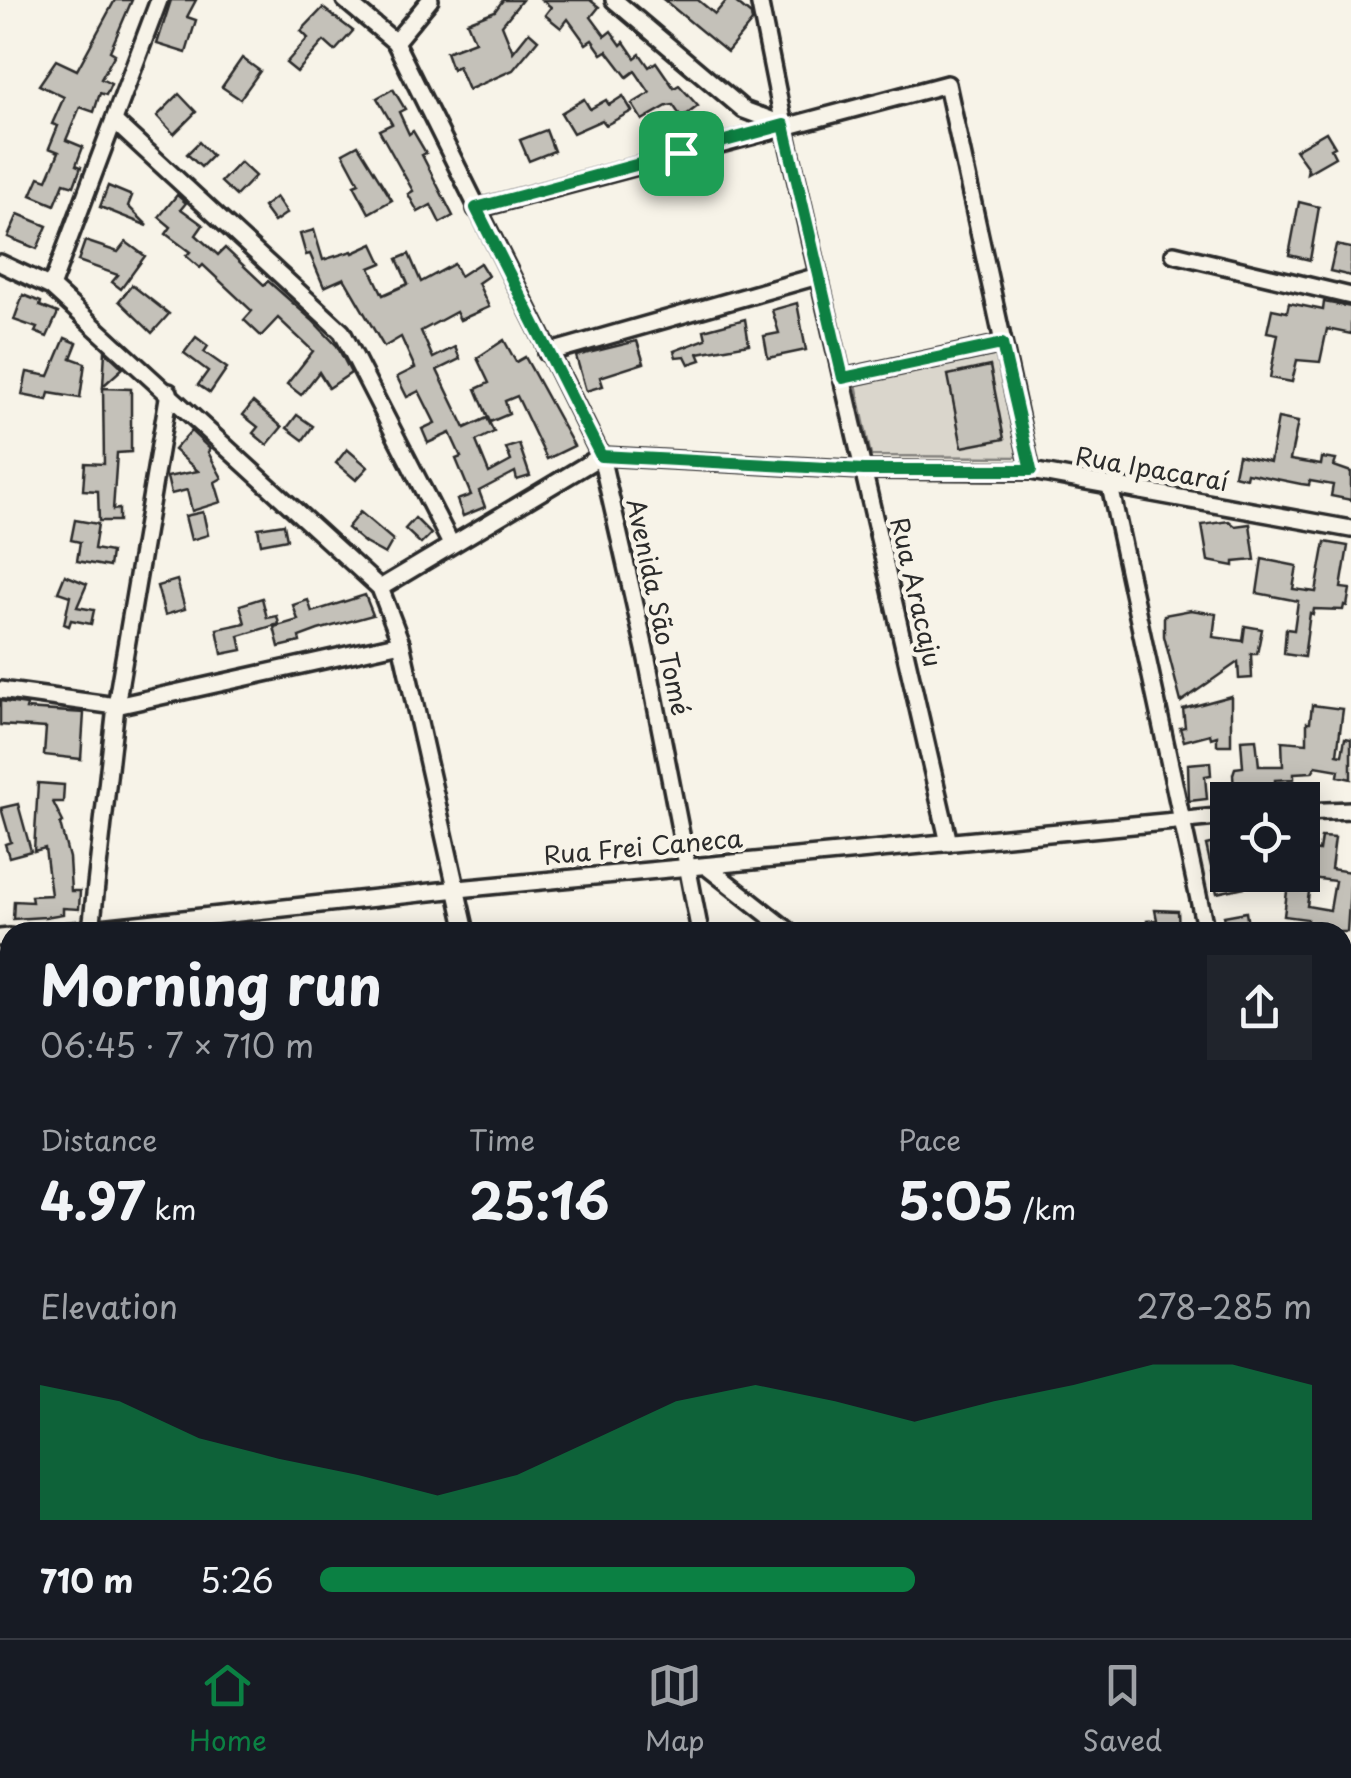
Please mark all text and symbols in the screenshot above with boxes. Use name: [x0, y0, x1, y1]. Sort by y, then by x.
pin: [639, 111, 724, 196]
icon: arrive: [654, 126, 709, 181]
street label: Rua Ipacaraí: [1073, 436, 1232, 500]
street label: Avenida São Tomé: [617, 495, 701, 719]
street label: Rua Aracaju: [881, 513, 953, 671]
map controls: [1210, 782, 1320, 892]
button: locate: [1210, 782, 1320, 892]
street label: Rua Frei Caneca: [542, 818, 744, 874]
text: Morning run: [40, 942, 382, 1025]
button: share: [1207, 955, 1312, 1060]
text: 06:45 · 7 × 710 m: [40, 1021, 314, 1069]
text: Distance: [40, 1118, 158, 1161]
text: Time: [469, 1118, 535, 1161]
text: Pace: [898, 1118, 961, 1161]
text: 4.97: [40, 1161, 145, 1237]
text: 25:16: [469, 1161, 609, 1237]
text: 5:05: [898, 1161, 1014, 1237]
text: km: [145, 1187, 196, 1230]
text: /km: [1014, 1187, 1076, 1230]
text: Elevation: [40, 1282, 178, 1330]
text: 278–285 m: [1136, 1282, 1312, 1330]
text: 710 m: [40, 1556, 133, 1604]
text: 5:26: [200, 1556, 274, 1604]
tab: Home: [189, 1658, 267, 1761]
tab: Map: [645, 1658, 705, 1761]
tab: Saved: [1083, 1658, 1162, 1761]

